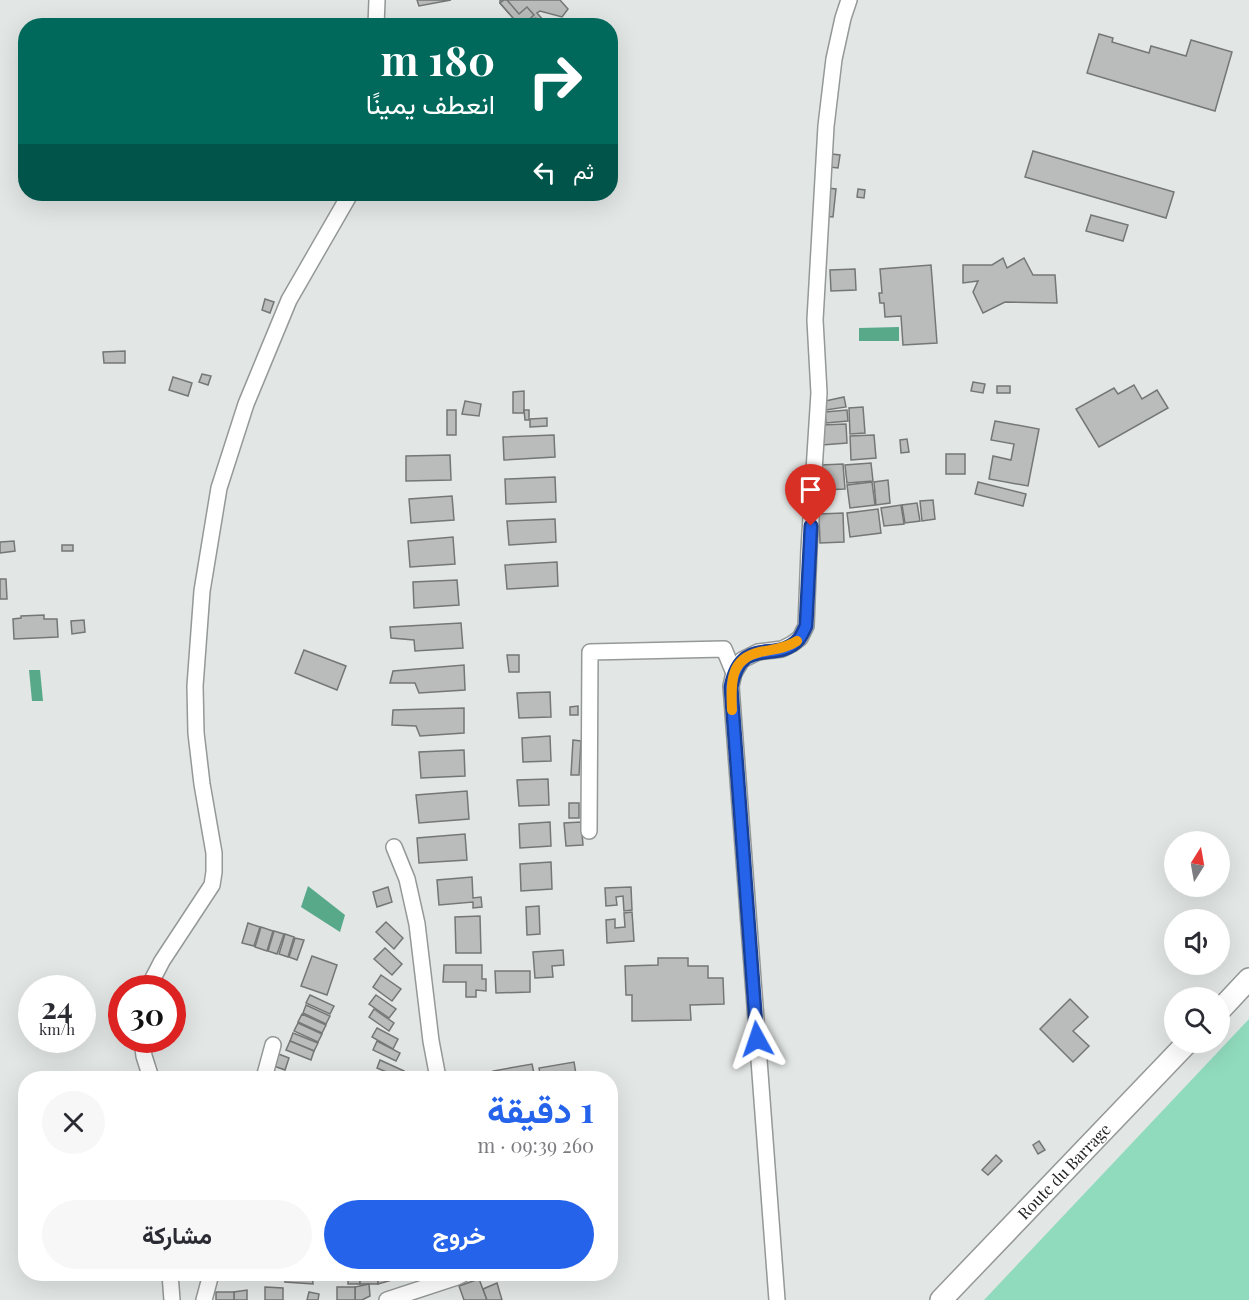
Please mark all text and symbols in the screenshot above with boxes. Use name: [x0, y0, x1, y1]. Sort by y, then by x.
text: 180 m: [380, 31, 495, 87]
icon: right: [516, 42, 594, 120]
text: انعطف يمينًا: [366, 85, 495, 121]
text: ثم: [573, 155, 594, 185]
icon: left: [528, 156, 561, 189]
pin: [785, 464, 836, 526]
icon: arrive: [794, 473, 827, 506]
north arrow: [1164, 831, 1230, 897]
map controls: [1164, 831, 1230, 1053]
button: sound: [1164, 909, 1230, 975]
speed limit sign: 30: [108, 975, 186, 1053]
text: 24: [41, 987, 73, 1027]
button: search: [1164, 987, 1230, 1053]
position arrow: [725, 1007, 789, 1071]
text: km/h: [39, 1019, 75, 1039]
text: 1 دقيقة: [487, 1084, 594, 1132]
button: close: [42, 1091, 105, 1154]
street label: Route du Barrage: [1013, 1119, 1115, 1224]
text: 260 m · 09:39: [477, 1131, 594, 1158]
button: مشاركة: [42, 1200, 312, 1269]
button: خروج: [324, 1200, 594, 1269]

